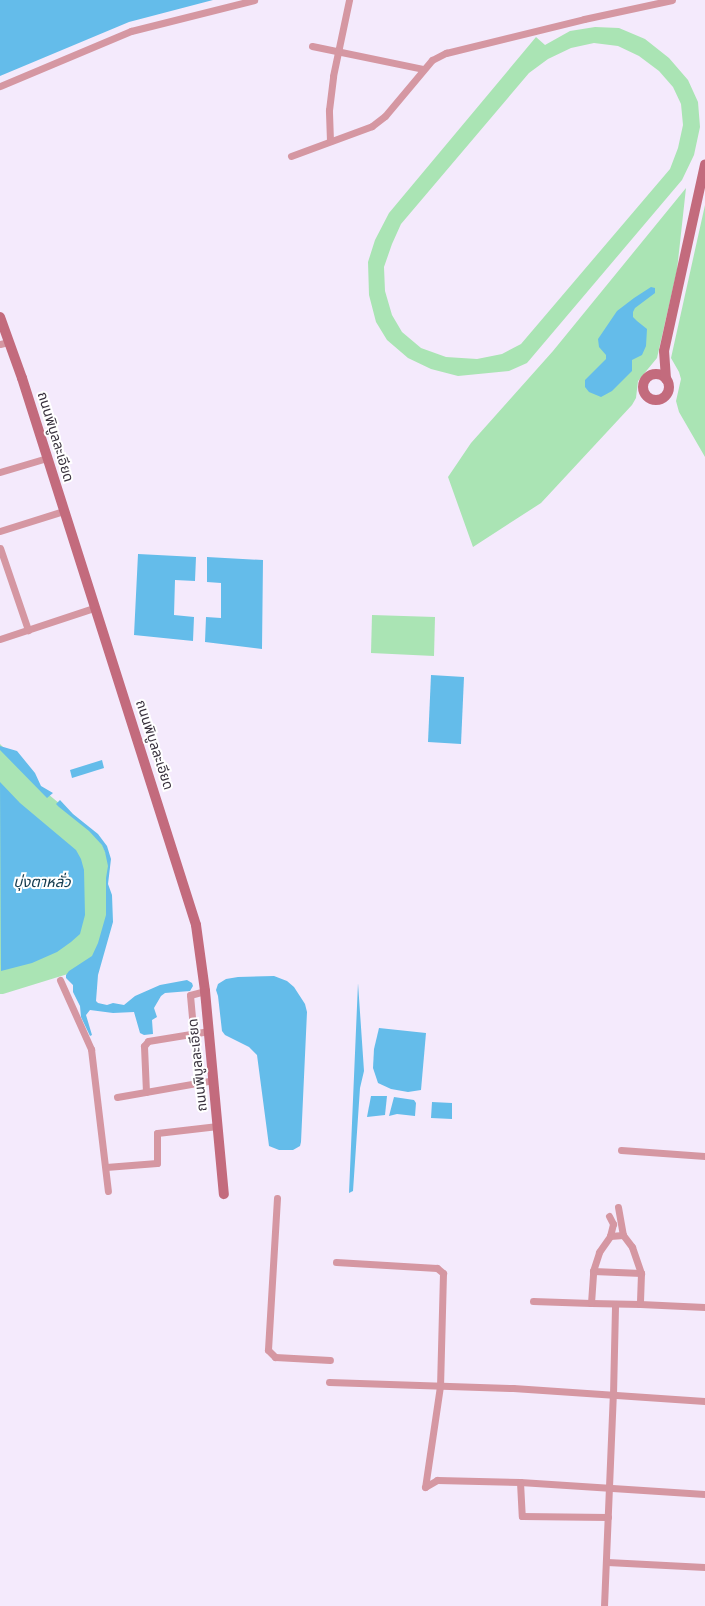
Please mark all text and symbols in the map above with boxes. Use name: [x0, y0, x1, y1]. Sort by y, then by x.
street label: ถนนพิบูลละเอียด: [33, 390, 77, 484]
street label: ถนนพิบูลละเอียด: [132, 698, 176, 792]
water label: บุ่งตาหลั่ว: [13, 874, 71, 892]
street label: ถนนพิบูลละเอียด: [185, 1018, 211, 1112]

